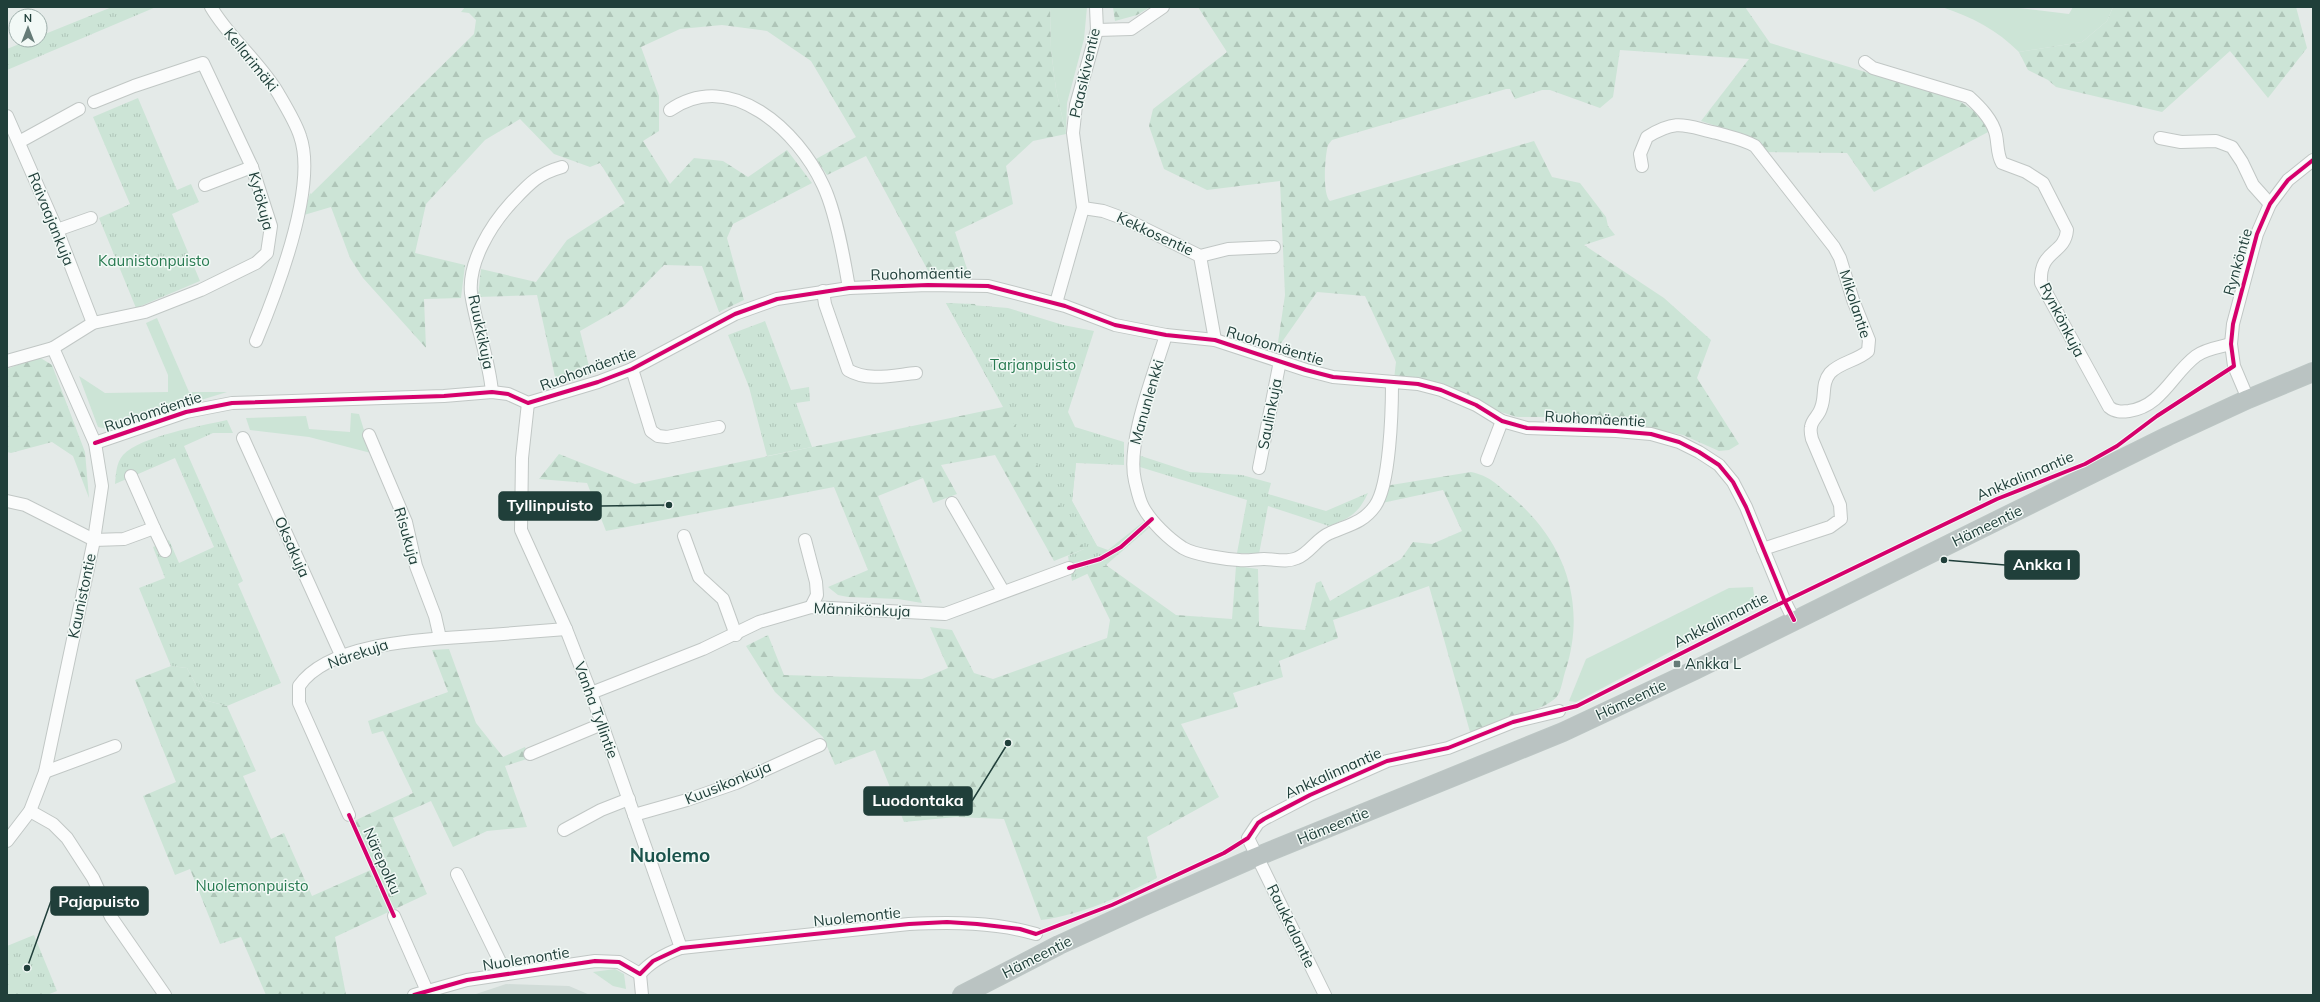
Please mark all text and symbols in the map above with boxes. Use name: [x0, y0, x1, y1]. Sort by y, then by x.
north arrow: [8, 8, 48, 48]
text: N: [24, 11, 32, 25]
street label: Kellarimäki: [220, 24, 283, 95]
street label: Paasikiventie: [1065, 26, 1104, 120]
street label: Raivaajankuja: [24, 169, 79, 268]
street label: Kytökuja: [245, 169, 278, 232]
street label: Kekkosentie: [1114, 207, 1197, 260]
street label: Rynköntie: [2219, 226, 2256, 298]
park label: Kaunistonpuisto: [98, 251, 210, 270]
street label: Ruohomäentie: [870, 263, 972, 284]
street label: Mikolantie: [1835, 267, 1875, 340]
street label: Rynkönkuja: [2036, 279, 2089, 360]
street label: Ruukkikuja: [464, 293, 499, 371]
street label: Ruohomäentie: [1224, 322, 1326, 369]
street label: Ruohomäentie: [537, 342, 639, 395]
park label: Tarjanpuisto: [990, 355, 1076, 374]
street label: Manunlenkki: [1125, 357, 1168, 447]
street label: Saulinkuja: [1253, 377, 1286, 451]
street label: Ruohomäentie: [102, 387, 204, 436]
street label: Ruohomäentie: [1544, 406, 1646, 431]
street label: Ankkalinnantie: [1973, 447, 2076, 505]
callout: Tyllinpuisto: [499, 492, 601, 520]
text: Tyllinpuisto: [507, 495, 593, 515]
street label: Hämeentie: [1949, 500, 2025, 551]
street label: Risukuja: [390, 505, 425, 567]
street label: Oksakuja: [271, 513, 314, 580]
callout: Ankka I: [2005, 551, 2079, 579]
street label: Kaunistontie: [63, 552, 100, 640]
text: Ankka I: [2013, 554, 2071, 574]
street label: Ankkalinnantie: [1670, 588, 1771, 652]
street label: Männikönkuja: [813, 598, 911, 621]
street label: Närekuja: [325, 634, 391, 673]
place label: Ankka L: [1685, 654, 1741, 673]
street label: Vanha Tyllintie: [570, 659, 623, 761]
marker: Ankka L: [1672, 659, 1682, 669]
street label: Hämeentie: [1592, 675, 1669, 724]
street label: Ankkalinnantie: [1282, 743, 1384, 802]
street label: Kuusikonkuja: [682, 757, 774, 808]
callout: Luodontaka: [864, 787, 972, 815]
text: Luodontaka: [872, 790, 964, 810]
street label: Hämeentie: [1294, 803, 1371, 849]
street label: Närepolku: [359, 824, 406, 897]
district label: Nuolemo: [630, 843, 710, 867]
park label: Nuolemonpuisto: [195, 876, 309, 895]
street label: Raukkalantie: [1263, 881, 1320, 971]
callout: Pajapuisto: [51, 887, 148, 915]
text: Pajapuisto: [58, 891, 140, 911]
street label: Nuolemontie: [812, 902, 902, 931]
street label: Hämeentie: [999, 931, 1075, 982]
street label: Nuolemontie: [481, 942, 571, 975]

